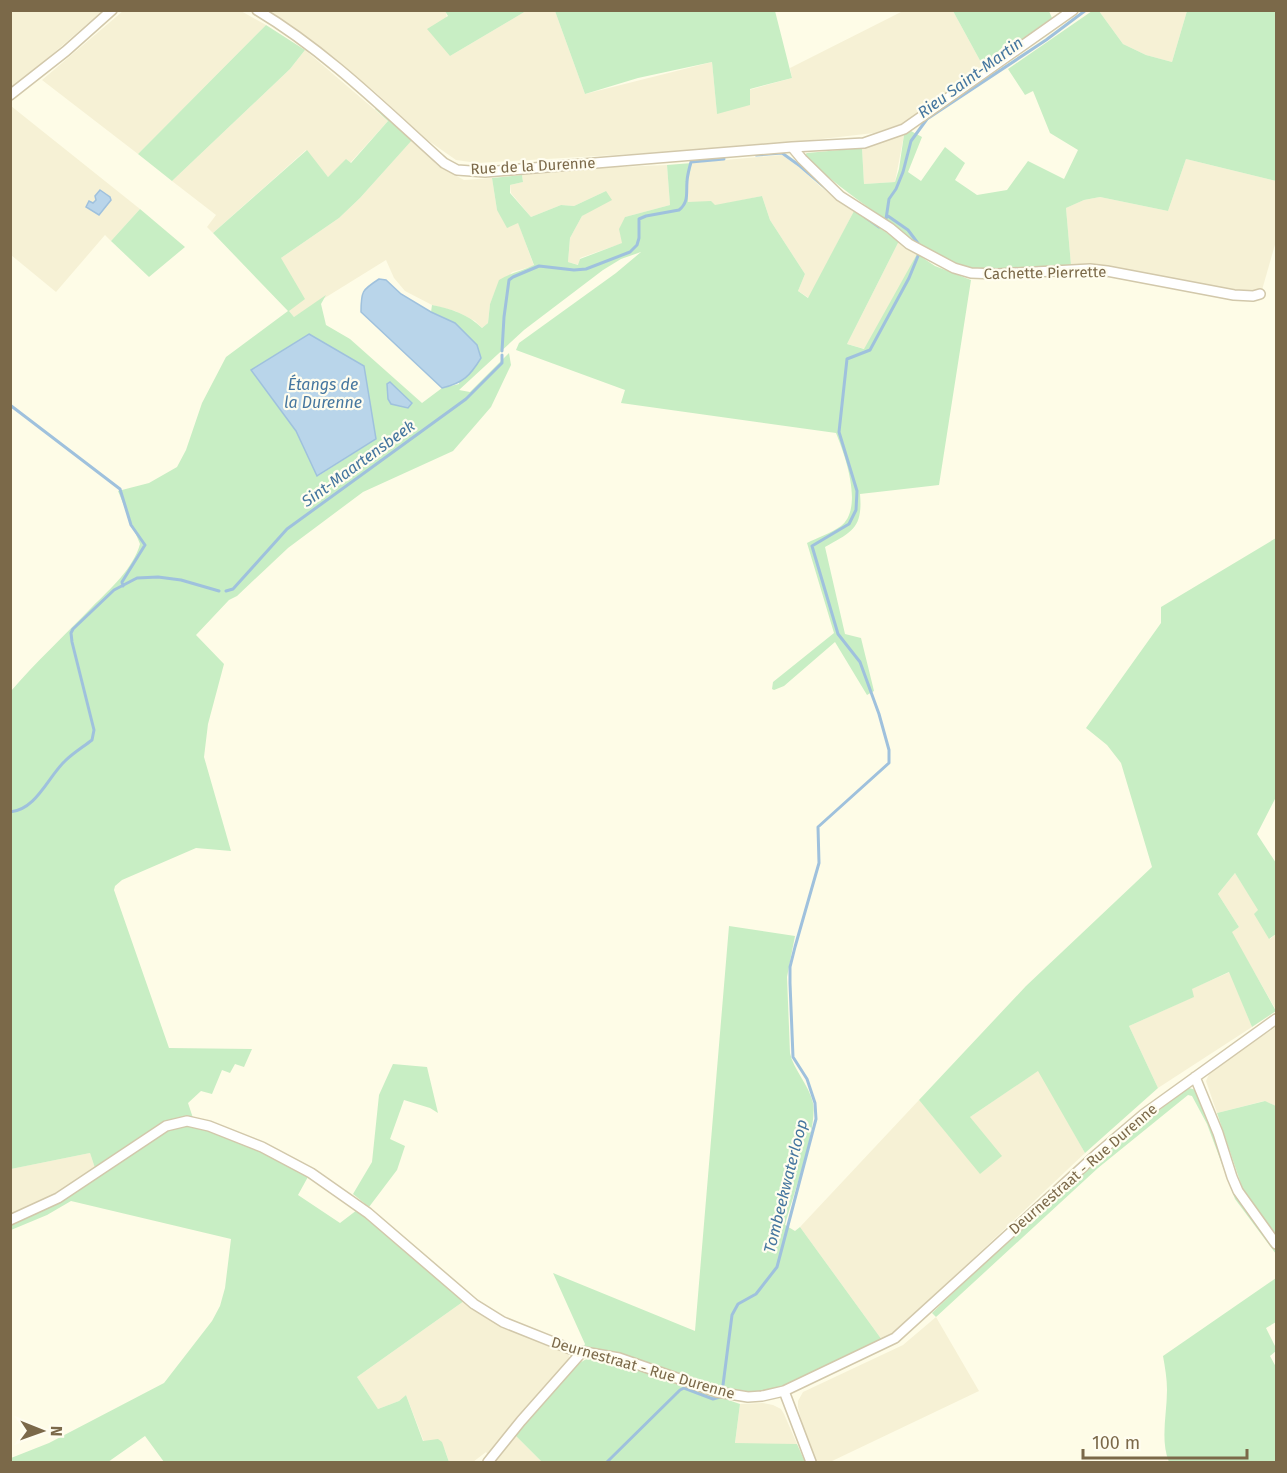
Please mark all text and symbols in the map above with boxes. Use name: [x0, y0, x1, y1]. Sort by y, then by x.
water label: Rieu Saint-Martin: [914, 33, 1027, 122]
street label: Rue de la Durenne: [470, 154, 596, 178]
street label: Cachette Pierrette: [984, 263, 1106, 283]
water label: Étangs de la Durenne: [284, 374, 362, 412]
water label: Sint-Maartensbeek: [297, 416, 419, 511]
street label: Deurnestraat - Rue Durenne: [1005, 1100, 1161, 1238]
water label: Tombeekwaterloop: [760, 1117, 811, 1255]
street label: Deurnestraat - Rue Durenne: [549, 1333, 737, 1403]
north arrow: [12, 1401, 72, 1461]
scale bar: [1083, 1422, 1246, 1460]
text: N: [47, 1426, 66, 1437]
text: 100 m: [1092, 1432, 1140, 1454]

